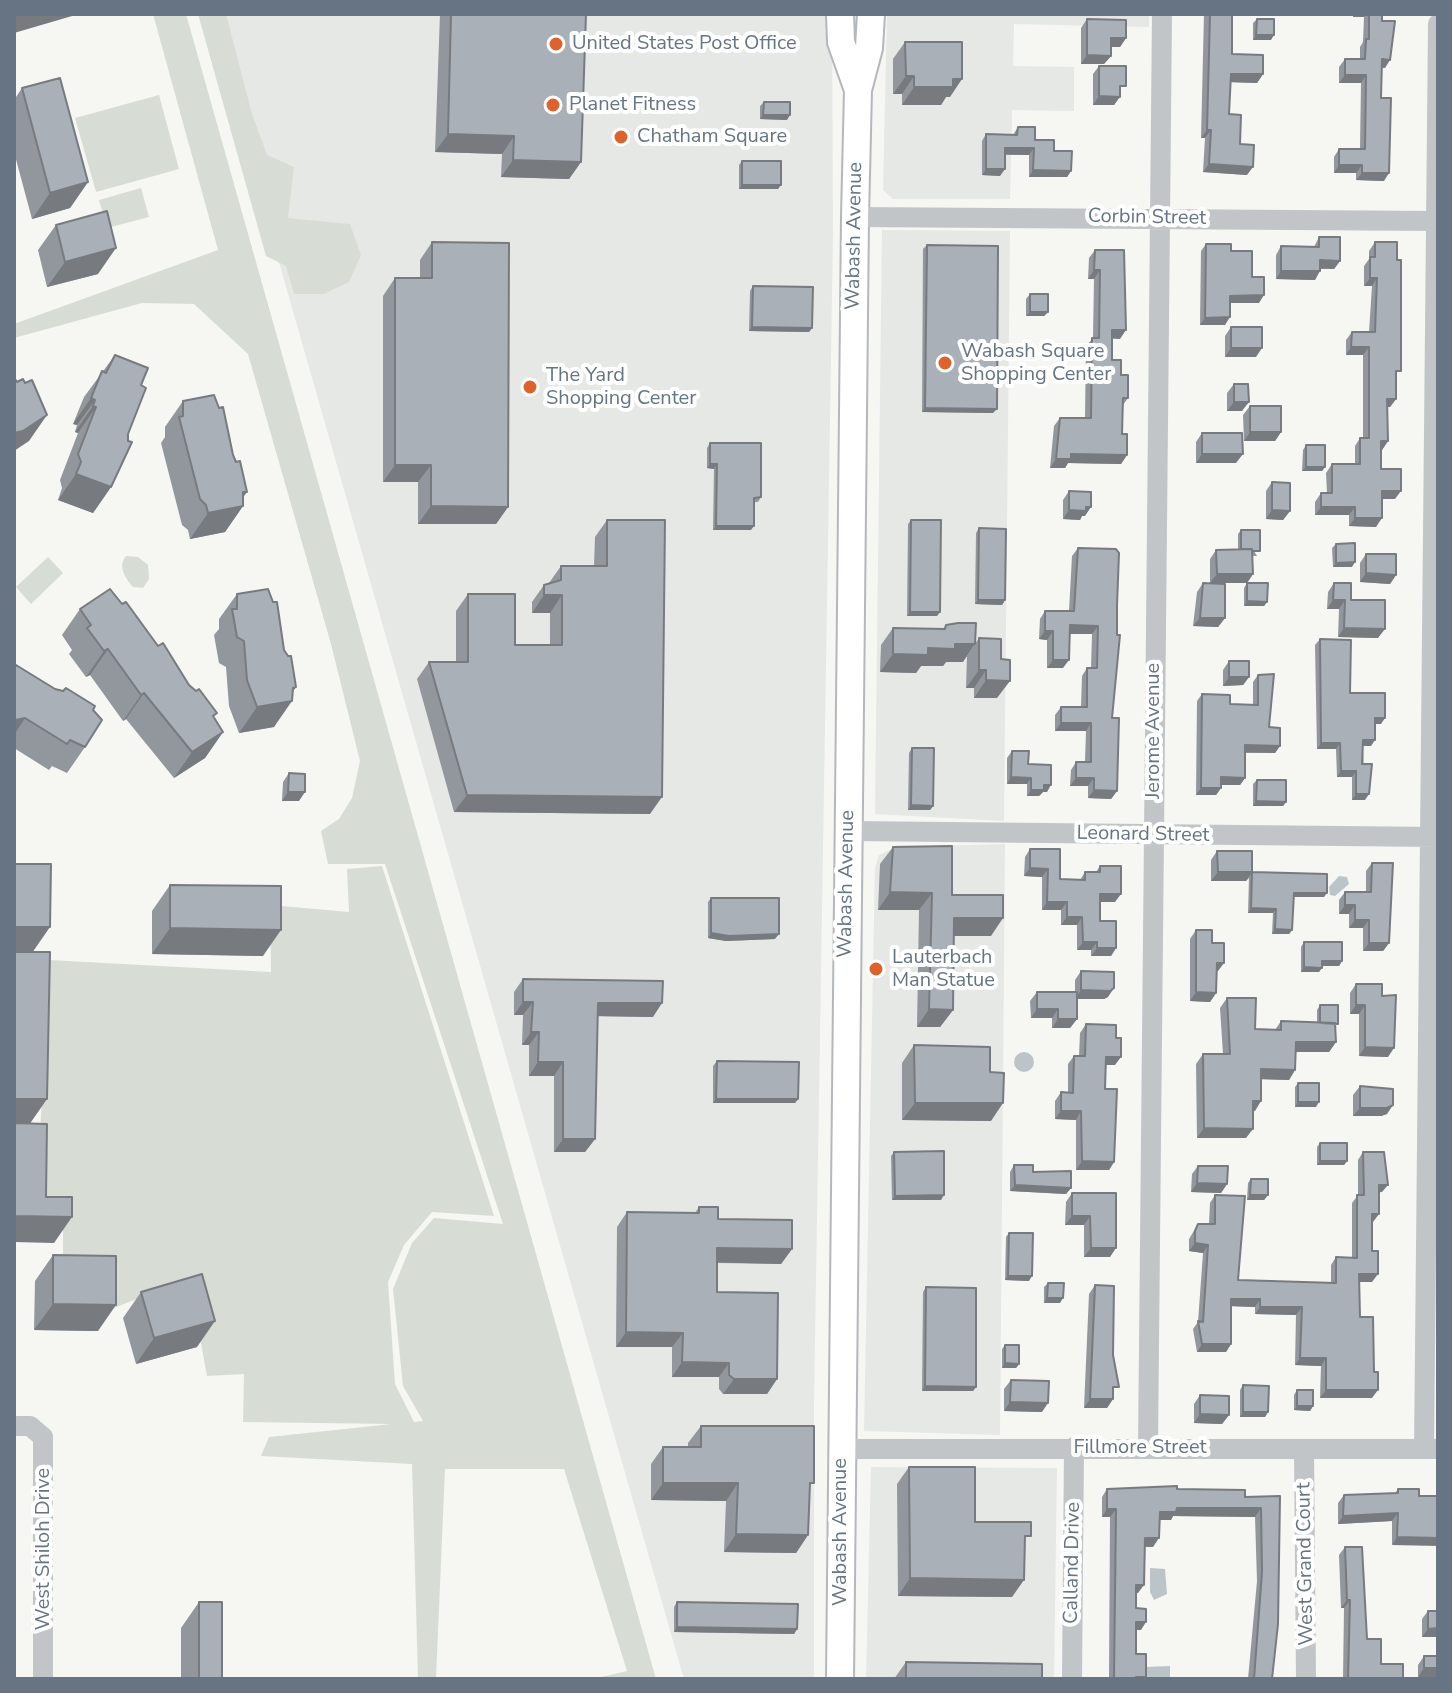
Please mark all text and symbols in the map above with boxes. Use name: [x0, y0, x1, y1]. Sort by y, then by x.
place label: United States Post Office: [572, 32, 797, 56]
marker: United States Post Office: [547, 35, 565, 53]
place label: Planet Fitness: [569, 93, 696, 117]
marker: Planet Fitness: [544, 96, 562, 114]
place label: Chatham Square: [637, 125, 787, 149]
marker: Chatham Square: [612, 128, 630, 146]
street label: Wabash Avenue: [842, 162, 868, 310]
street label: Corbin Street: [1088, 205, 1206, 231]
place label: Wabash Square Shopping Center: [961, 340, 1111, 387]
marker: Wabash Square Shopping Center: [936, 354, 954, 372]
place label: The Yard Shopping Center: [546, 364, 696, 411]
marker: The Yard Shopping Center: [521, 378, 539, 396]
street label: Jerome Avenue: [1142, 663, 1166, 799]
street label: Wabash Avenue: [834, 810, 860, 958]
street label: Leonard Street: [1076, 822, 1210, 848]
place label: Lauterbach Man Statue: [892, 946, 995, 993]
marker: Lauterbach Man Statue: [867, 960, 885, 978]
street label: Fillmore Street: [1073, 1436, 1207, 1460]
street label: Wabash Avenue: [829, 1458, 853, 1606]
street label: West Shiloh Drive: [32, 1468, 56, 1630]
street label: West Grand Court: [1293, 1482, 1319, 1646]
street label: Calland Drive: [1060, 1502, 1086, 1624]

